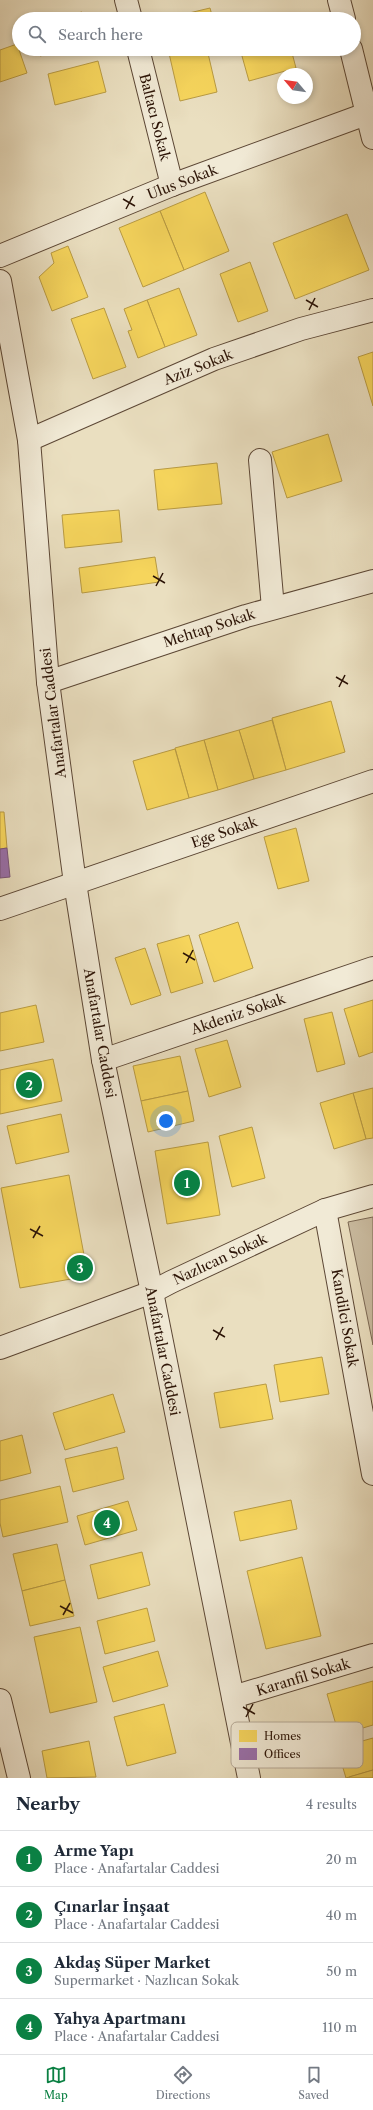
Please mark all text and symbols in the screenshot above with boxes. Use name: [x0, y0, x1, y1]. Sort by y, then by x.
search box: [12, 12, 361, 56]
icon: search: [26, 23, 48, 45]
text: Search here: [58, 25, 143, 44]
north arrow: [277, 68, 313, 104]
street label: Baltacı Sokak: [135, 72, 175, 163]
street label: Ulus Sokak: [144, 160, 220, 204]
street label: Aziz Sokak: [160, 345, 236, 389]
street label: Mehtap Sokak: [161, 604, 258, 651]
street label: Anafartalar Caddesi: [36, 647, 70, 780]
street label: Ege Sokak: [189, 812, 260, 852]
street label: Anafartalar Caddesi: [80, 966, 120, 1099]
street label: Akdeniz Sokak: [188, 989, 288, 1039]
pin: 2: [16, 1070, 42, 1100]
your location: [156, 1111, 176, 1131]
pin: 1: [174, 1168, 200, 1198]
street label: Nazlıcan Sokak: [170, 1229, 271, 1289]
pin: 3: [67, 1253, 93, 1283]
street label: Kandilci Sokak: [327, 1267, 363, 1369]
street label: Anafartalar Caddesi: [141, 1284, 184, 1417]
pin: 4: [94, 1508, 120, 1538]
street label: Karanfil Sokak: [254, 1654, 353, 1700]
legend: [231, 1722, 363, 1768]
text: Homes: [264, 1729, 301, 1743]
text: Offices: [264, 1747, 301, 1761]
text: Nearby: [16, 1794, 80, 1814]
text: 4 results: [306, 1796, 357, 1812]
text: Arme Yapı: [54, 1841, 134, 1860]
text: 1: [26, 1851, 32, 1867]
text: 20 m: [326, 1851, 357, 1867]
text: Place · Anafartalar Caddesi: [54, 1860, 220, 1876]
text: Çınarlar İnşaat: [54, 1897, 170, 1916]
text: 2: [25, 1907, 33, 1923]
text: 40 m: [326, 1907, 357, 1923]
text: Place · Anafartalar Caddesi: [54, 1916, 220, 1932]
text: Akdaş Süper Market: [54, 1953, 210, 1972]
text: 3: [25, 1963, 33, 1979]
text: 50 m: [326, 1963, 357, 1979]
text: Supermarket · Nazlıcan Sokak: [54, 1972, 239, 1988]
text: Yahya Apartmanı: [54, 2009, 186, 2028]
text: 4: [25, 2019, 33, 2035]
text: 110 m: [322, 2019, 357, 2035]
text: Place · Anafartalar Caddesi: [54, 2028, 220, 2044]
tab: Map: [44, 2064, 68, 2102]
tab: Directions: [156, 2064, 210, 2102]
tab: Saved: [298, 2064, 329, 2102]

